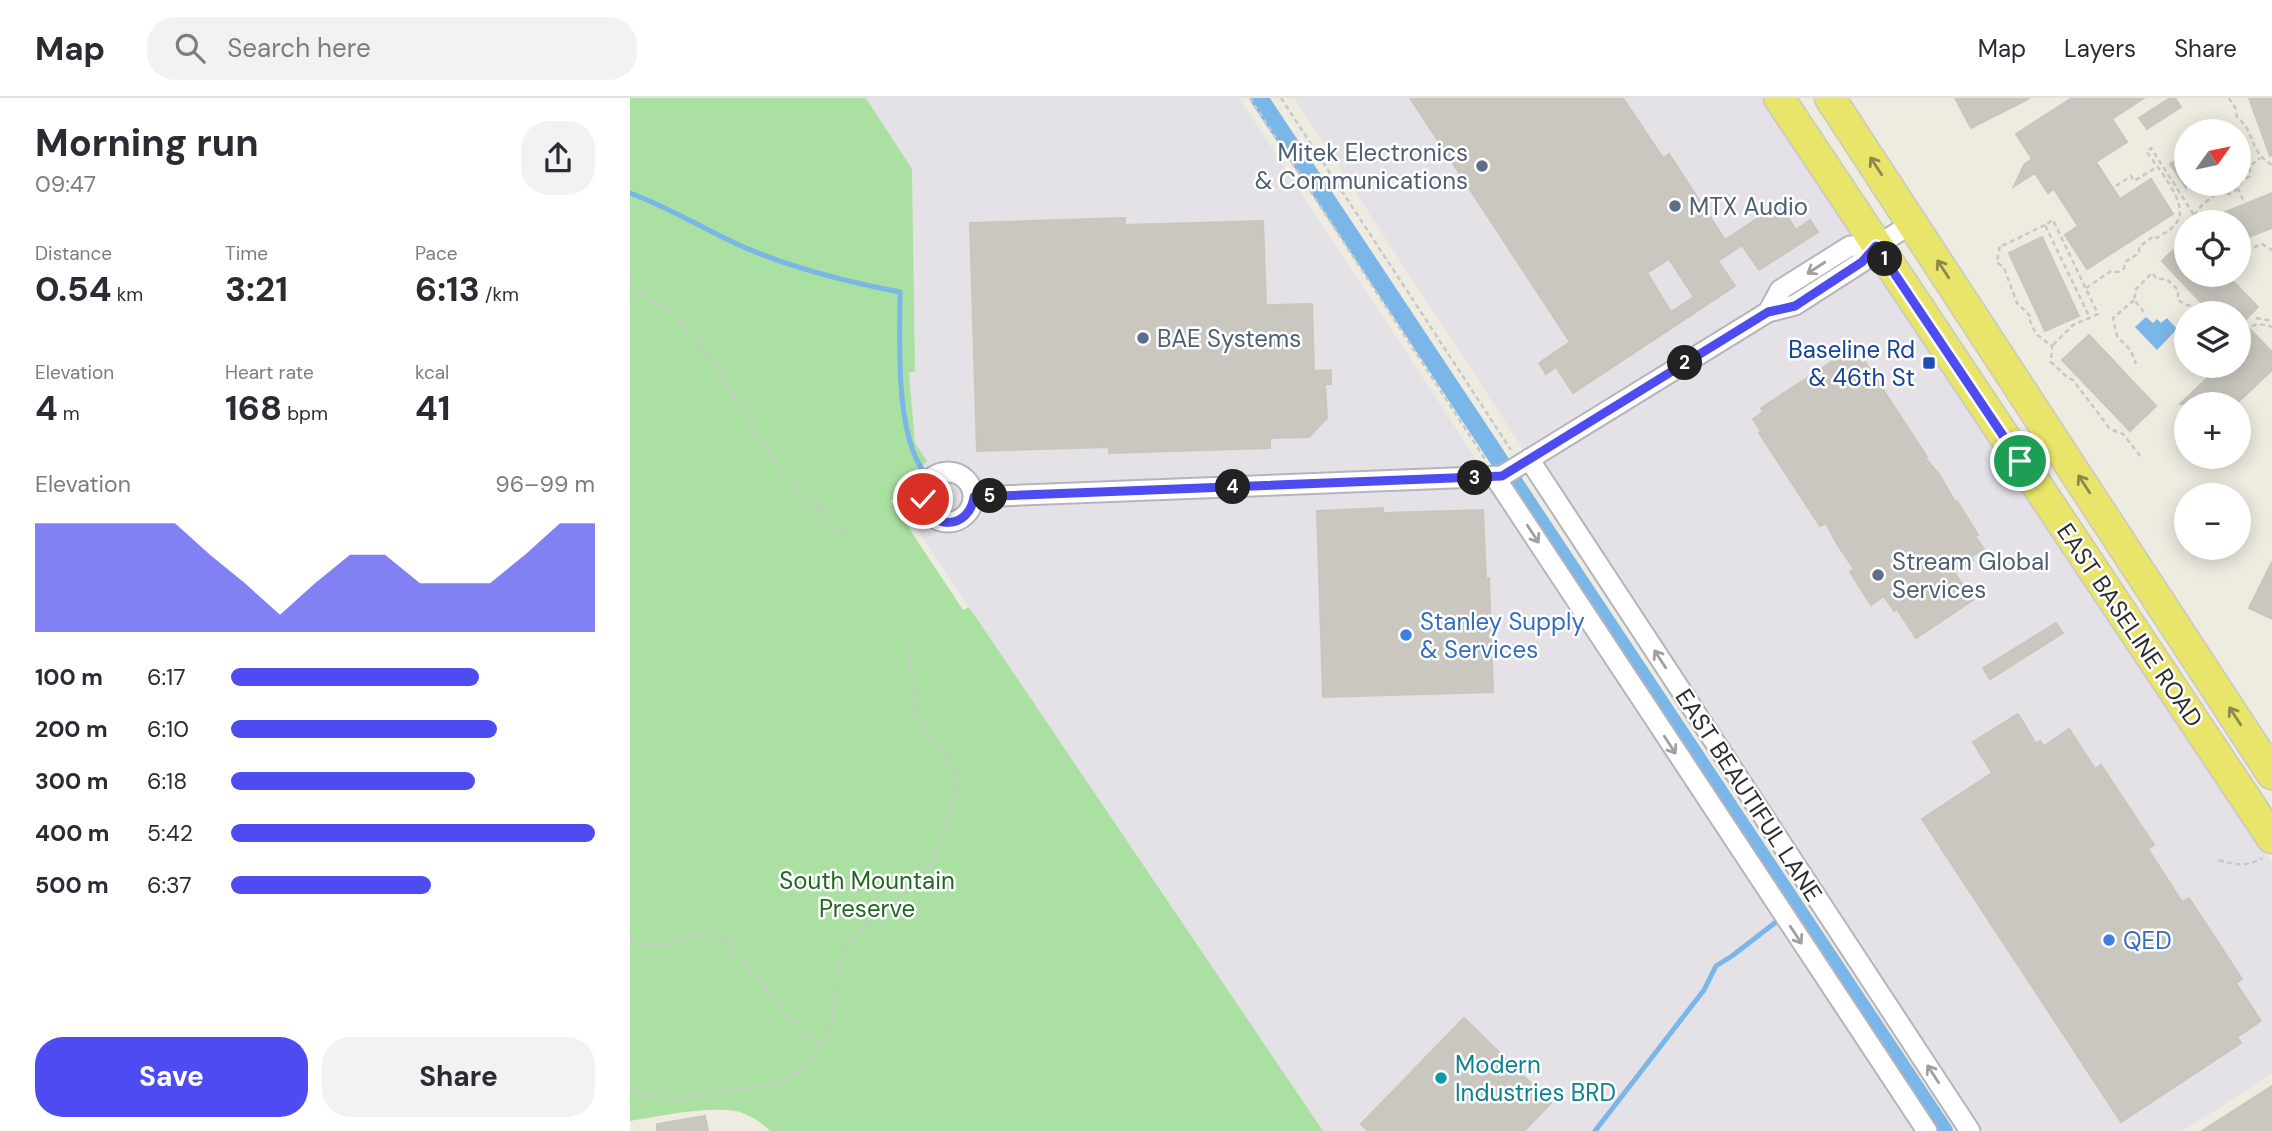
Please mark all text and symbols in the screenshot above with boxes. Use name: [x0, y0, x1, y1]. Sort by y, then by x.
search box: [147, 17, 637, 80]
text: Map: [35, 27, 105, 70]
icon: search: [171, 29, 209, 67]
text: Search here: [227, 31, 371, 65]
text: Map: [1978, 33, 2026, 64]
text: Layers: [2064, 33, 2136, 64]
text: Share: [2174, 33, 2237, 64]
text: Morning run: [35, 118, 259, 168]
north arrow: [2174, 119, 2250, 196]
map controls: [2174, 119, 2251, 560]
button: share: [521, 121, 595, 195]
place label: Mitek Electronics & Communications: [1255, 137, 1468, 196]
one-way arrow: [1868, 157, 1882, 177]
marker: Mitek Electronics & Communications: [1474, 158, 1490, 174]
text: 09:47: [35, 169, 96, 199]
place label: MTX Audio: [1689, 191, 1808, 222]
marker: MTX Audio: [1667, 198, 1683, 214]
button: locate: [2174, 210, 2251, 287]
text: Distance: [35, 241, 112, 266]
text: Time: [225, 241, 268, 266]
text: Pace: [415, 241, 458, 266]
pin: 1: [1868, 242, 1902, 276]
text: 1: [1881, 246, 1888, 271]
one-way arrow: [1936, 259, 1950, 279]
one-way arrow: [1806, 261, 1826, 275]
text: 0.54: [35, 266, 112, 312]
text: 3:21: [225, 266, 288, 312]
text: 6:13: [415, 266, 480, 312]
text: km: [112, 282, 143, 307]
text: /km: [480, 282, 519, 307]
button: layers: [2174, 301, 2251, 378]
place label: BAE Systems: [1157, 323, 1301, 354]
marker: BAE Systems: [1135, 330, 1151, 346]
place label: Baseline Rd & 46th St: [1788, 334, 1915, 393]
pin: 2: [1668, 345, 1702, 380]
text: 2: [1679, 350, 1690, 375]
marker: Baseline Rd & 46th St: [1921, 355, 1937, 371]
text: Elevation: [35, 360, 114, 385]
text: Heart rate: [225, 360, 314, 385]
text: kcal: [415, 360, 449, 385]
text: 4: [35, 385, 58, 431]
text: 168: [225, 385, 282, 431]
text: 41: [415, 385, 451, 431]
button: +: [2174, 392, 2251, 469]
text: m: [58, 401, 80, 426]
text: bpm: [282, 401, 328, 426]
pin: [1990, 431, 2050, 491]
icon: arrive: [2001, 442, 2039, 480]
pin: 3: [1458, 460, 1492, 496]
text: 3: [1469, 465, 1480, 490]
text: Elevation: [35, 469, 131, 499]
text: 96–99 m: [495, 469, 595, 499]
pin: [893, 469, 953, 529]
pin: 4: [1216, 470, 1250, 504]
text: 4: [1226, 474, 1239, 499]
one-way arrow: [2077, 475, 2091, 495]
pin: 5: [972, 478, 1008, 514]
icon: check: [904, 480, 942, 518]
text: 5: [984, 483, 995, 508]
button: −: [2174, 483, 2251, 560]
street label: EAST BASELINE ROAD: [2050, 517, 2210, 733]
one-way arrow: [1526, 524, 1540, 544]
place label: Stream Global Services: [1892, 546, 2049, 605]
marker: Stream Global Services: [1870, 567, 1886, 583]
place label: Stanley Supply & Services: [1420, 606, 1585, 665]
marker: Stanley Supply & Services: [1398, 627, 1414, 643]
one-way arrow: [1652, 650, 1667, 669]
text: 100 m: [35, 662, 103, 692]
text: 6:17: [147, 662, 186, 692]
street label: EAST BEAUTIFUL LANE: [1669, 683, 1829, 907]
one-way arrow: [2228, 707, 2242, 727]
text: 200 m: [35, 714, 108, 744]
text: 6:10: [147, 714, 189, 744]
one-way arrow: [1664, 735, 1678, 755]
text: 300 m: [35, 766, 108, 796]
text: 6:18: [147, 766, 187, 796]
text: 400 m: [35, 818, 109, 848]
text: 5:42: [147, 818, 193, 848]
park label: South Mountain Preserve: [779, 865, 955, 924]
text: 500 m: [35, 870, 109, 900]
text: 6:37: [147, 870, 192, 900]
one-way arrow: [1789, 925, 1803, 944]
place label: QED: [2123, 925, 2172, 956]
marker: QED: [2101, 932, 2117, 948]
button: Save: [35, 1037, 308, 1117]
button: Share: [322, 1037, 595, 1117]
place label: Modern Industries BRD: [1455, 1049, 1616, 1108]
one-way arrow: [1925, 1065, 1940, 1084]
marker: Modern Industries BRD: [1433, 1070, 1449, 1086]

